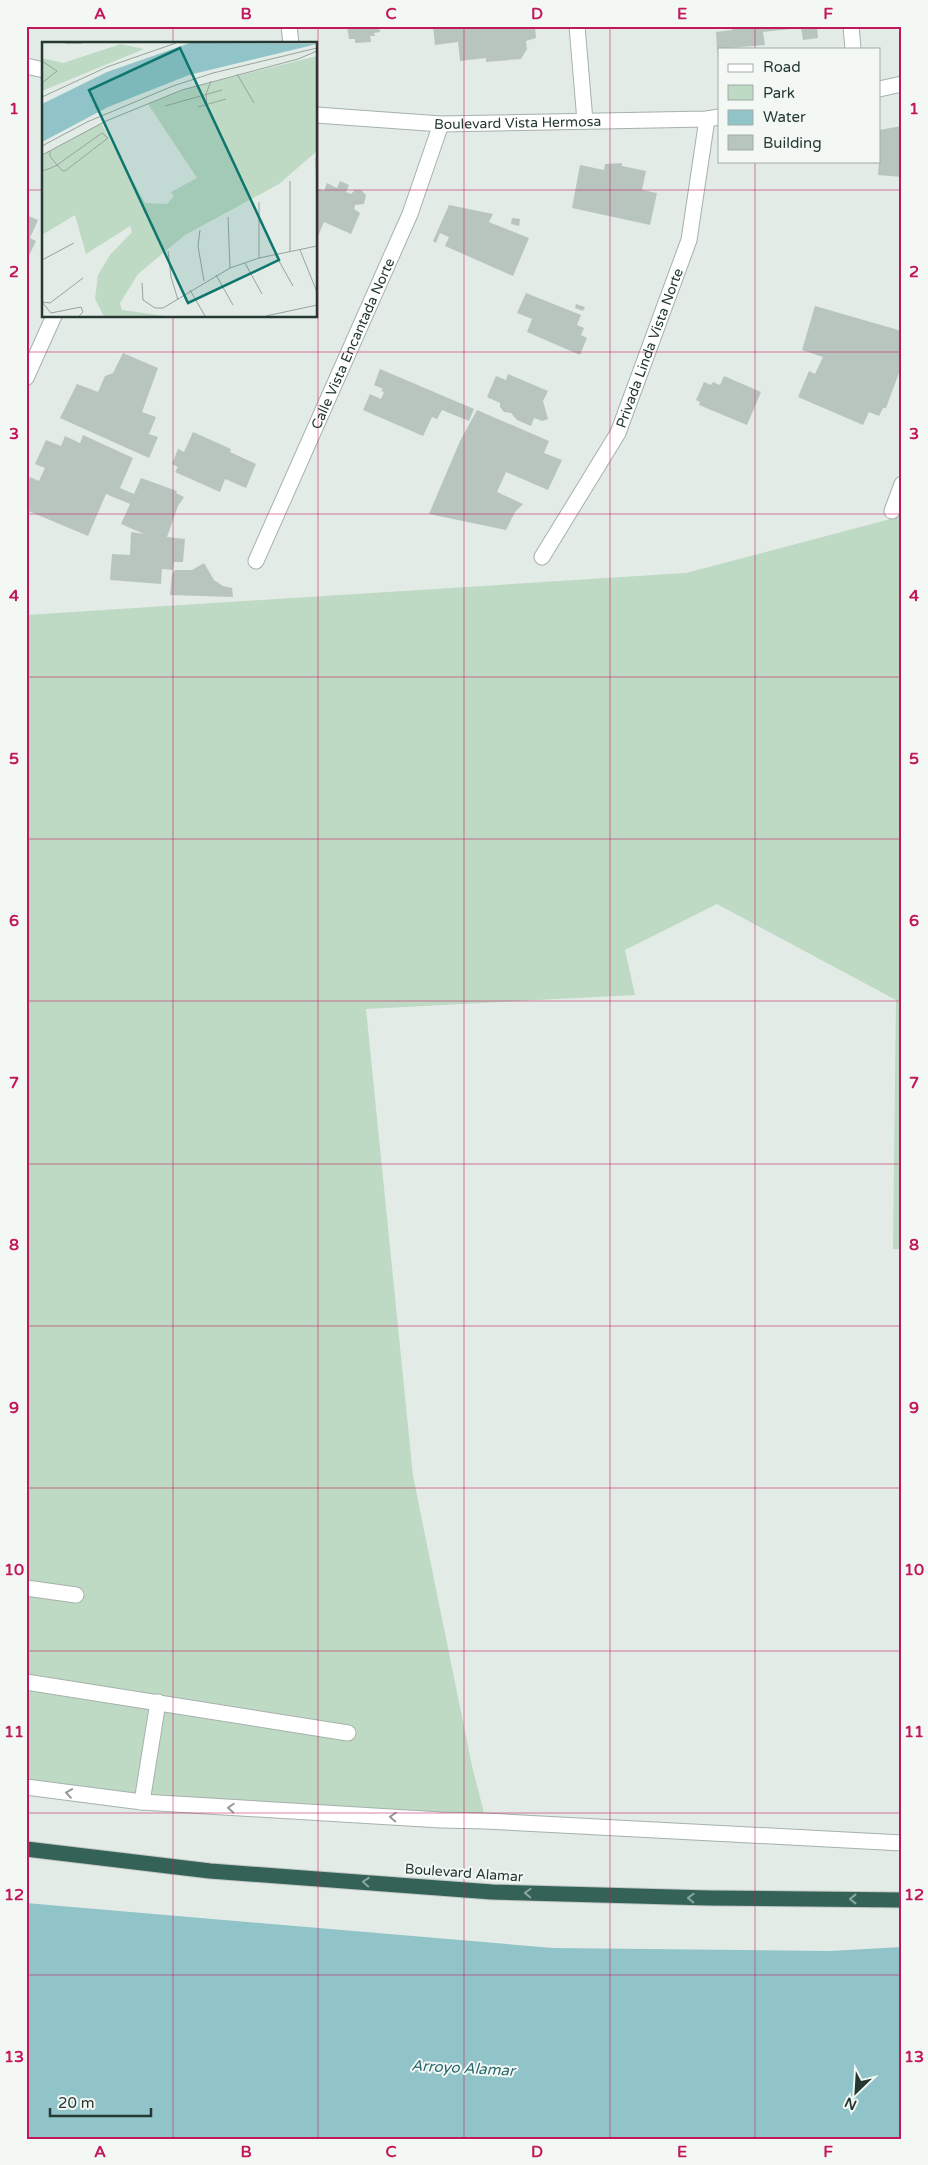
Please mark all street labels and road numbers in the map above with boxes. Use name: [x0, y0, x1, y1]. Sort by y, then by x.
street label: Boulevard Vista Hermosa: [433, 112, 601, 133]
street label: Calle Vista Encantada Norte: [307, 255, 398, 432]
street label: Privada Linda Vista Norte: [612, 266, 686, 430]
street label: Boulevard Alamar: [404, 1860, 524, 1886]

